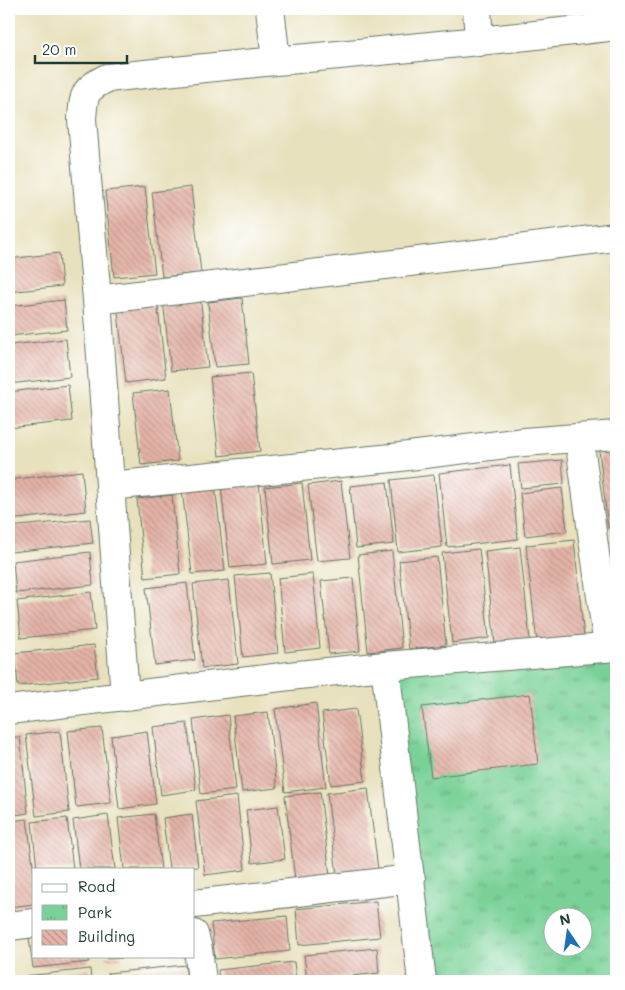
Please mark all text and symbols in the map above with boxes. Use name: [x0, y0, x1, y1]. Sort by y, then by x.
scale bar: [35, 32, 128, 64]
text: 20 m: [42, 39, 76, 59]
legend: [32, 868, 195, 958]
text: Road: [78, 876, 115, 896]
text: Park: [78, 902, 112, 922]
north arrow: [542, 908, 592, 958]
text: N: [558, 908, 572, 929]
text: Building: [78, 926, 135, 946]

